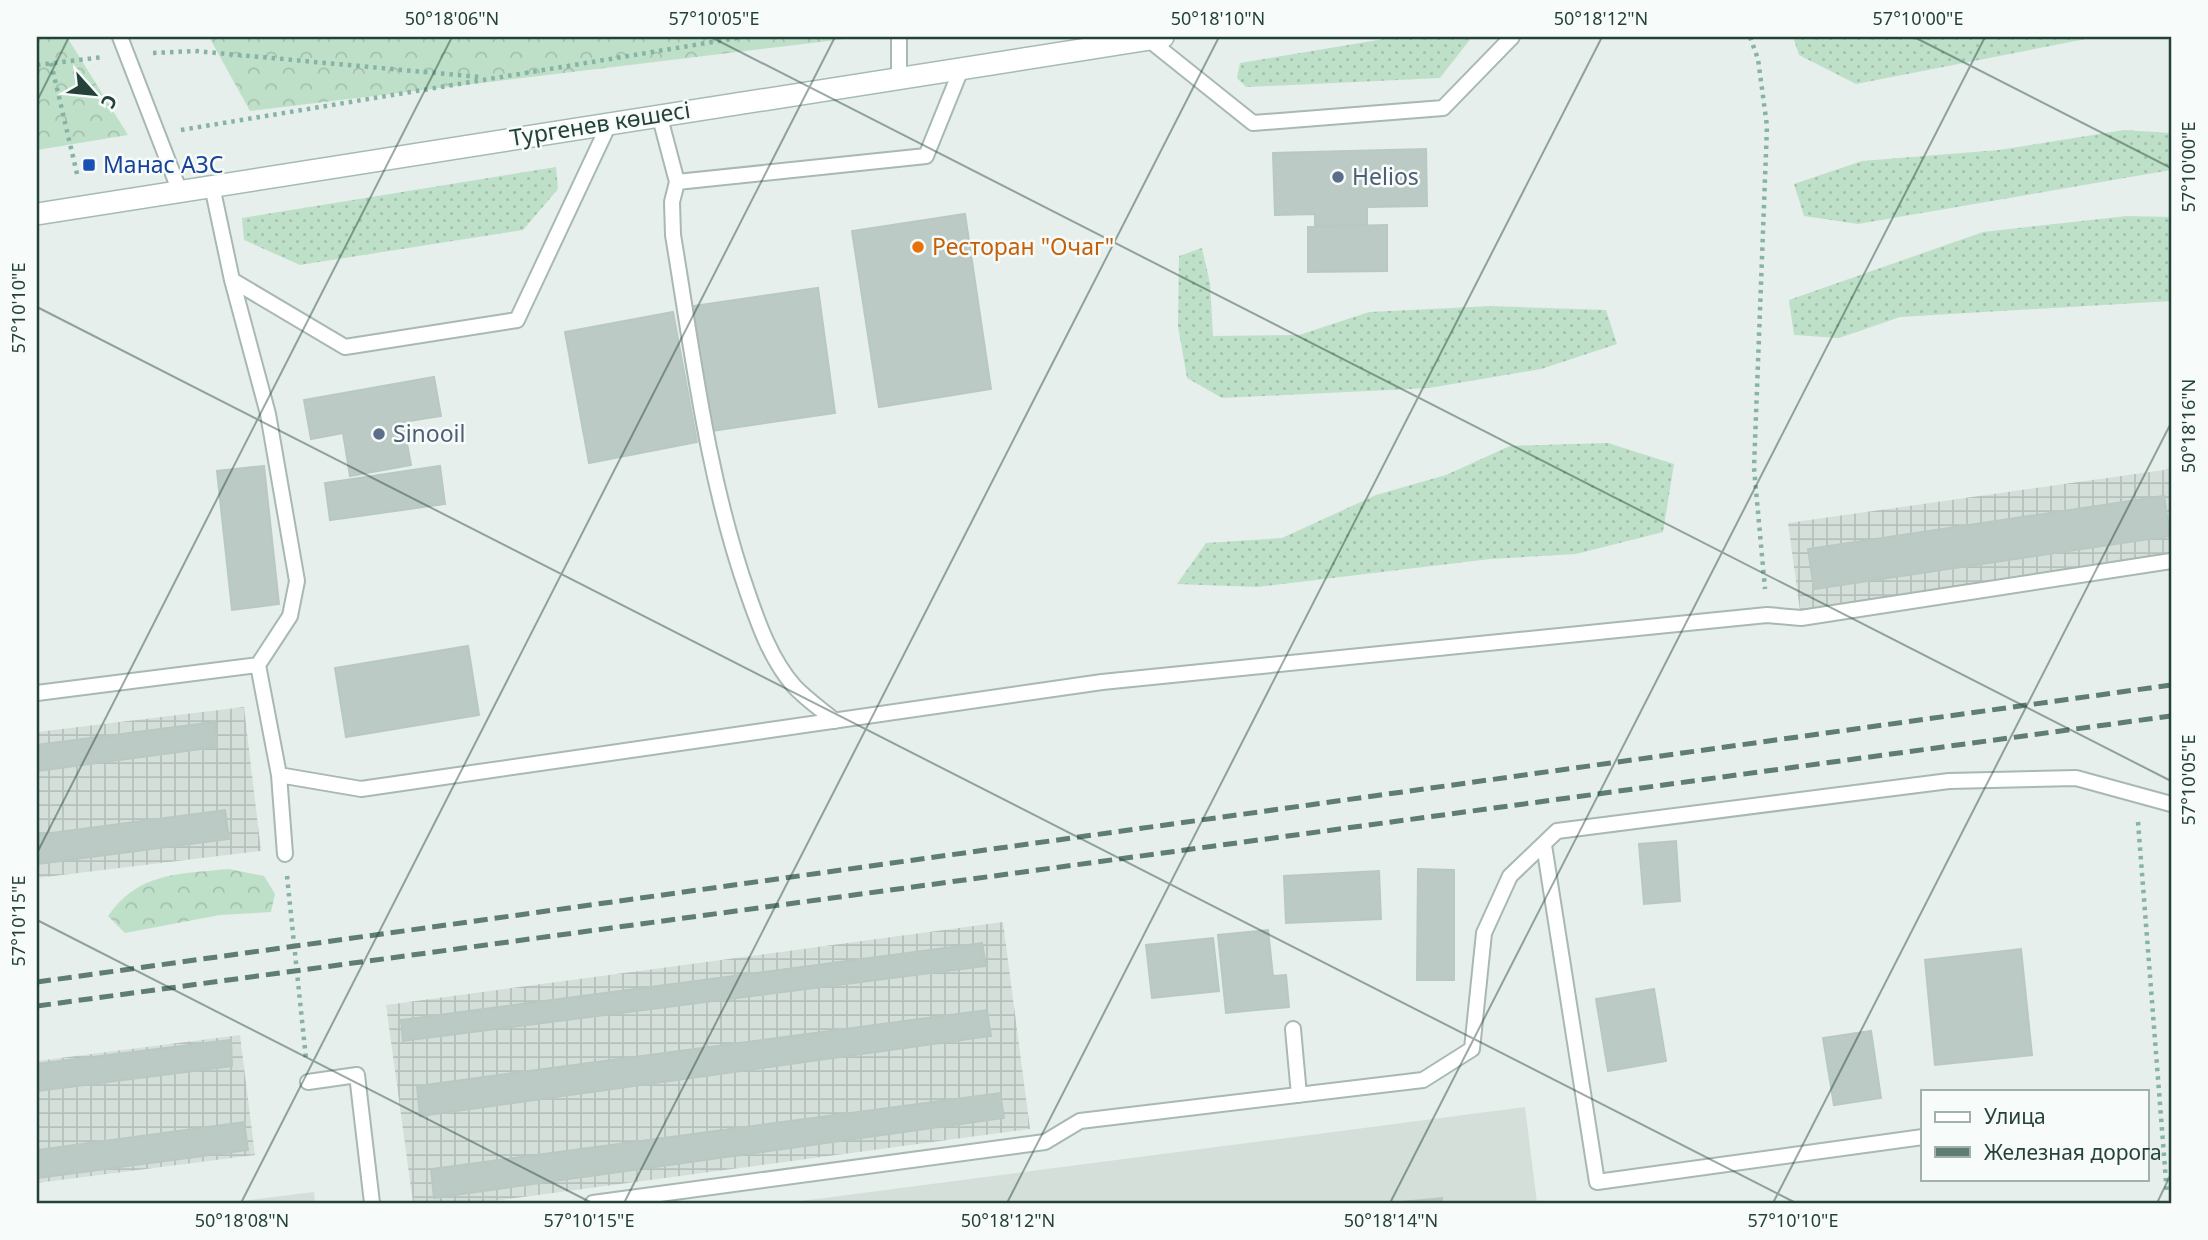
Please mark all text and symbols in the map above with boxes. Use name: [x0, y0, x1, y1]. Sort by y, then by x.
text: 50°18'06"N: [405, 6, 499, 30]
text: 57°10'05"E: [669, 6, 759, 30]
text: 50°18'10"N: [1171, 6, 1265, 30]
text: 50°18'12"N: [1554, 6, 1648, 30]
text: 57°10'00"E: [1873, 6, 1963, 30]
north arrow: [60, 60, 130, 130]
text: С: [95, 90, 124, 113]
street label: Тургенев көшесі: [507, 93, 692, 153]
text: 57°10'00"E: [2176, 122, 2200, 212]
place label: Манас АЗС: [103, 148, 224, 180]
marker: Манас АЗС: [81, 157, 97, 173]
place label: Helios: [1352, 160, 1419, 192]
marker: Helios: [1330, 169, 1346, 185]
place label: Ресторан "Очаг": [932, 230, 1114, 262]
marker: Ресторан "Очаг": [910, 239, 926, 255]
text: 57°10'10"E: [6, 263, 30, 353]
text: 50°18'16"N: [2176, 379, 2200, 473]
place label: Sinooil: [393, 417, 465, 449]
marker: Sinooil: [371, 426, 387, 442]
text: 57°10'05"E: [2176, 735, 2200, 825]
text: 57°10'15"E: [6, 876, 30, 966]
legend: [1921, 1090, 2148, 1180]
text: Улица: [1984, 1102, 2046, 1130]
text: Железная дорога: [1984, 1138, 2162, 1166]
text: 50°18'08"N: [195, 1208, 289, 1232]
text: 57°10'15"E: [544, 1208, 634, 1232]
text: 50°18'12"N: [961, 1208, 1055, 1232]
text: 50°18'14"N: [1344, 1208, 1438, 1232]
text: 57°10'10"E: [1748, 1208, 1838, 1232]

